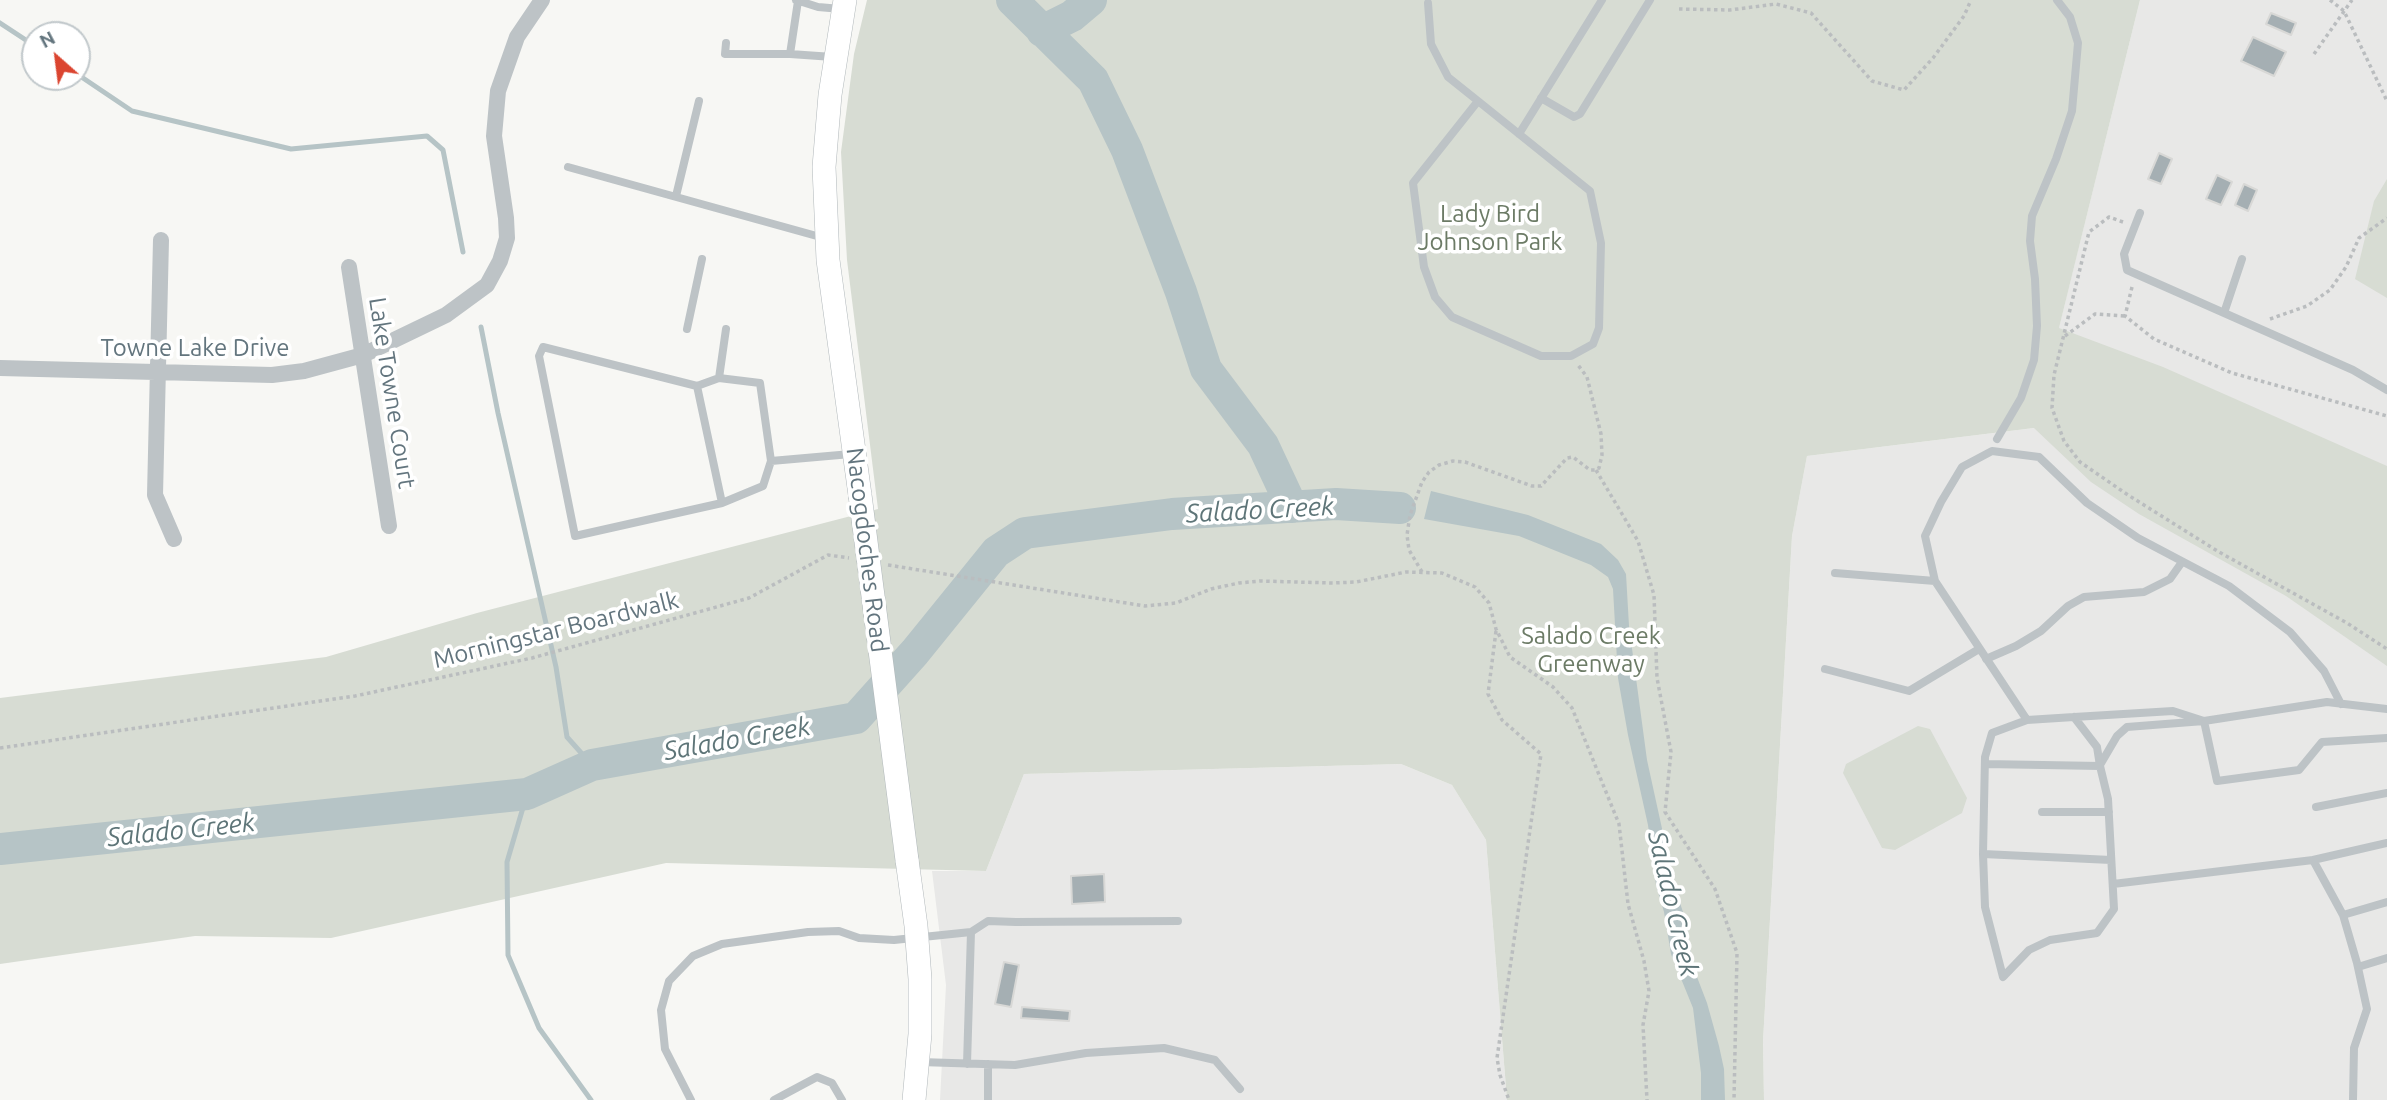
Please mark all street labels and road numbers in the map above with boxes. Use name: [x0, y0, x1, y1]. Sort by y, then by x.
street label: Lake Towne Court: [363, 295, 421, 491]
street label: Towne Lake Drive: [100, 334, 290, 362]
street label: Nacogdoches Road: [840, 446, 894, 654]
street label: Morningstar Boardwalk: [430, 586, 682, 674]

